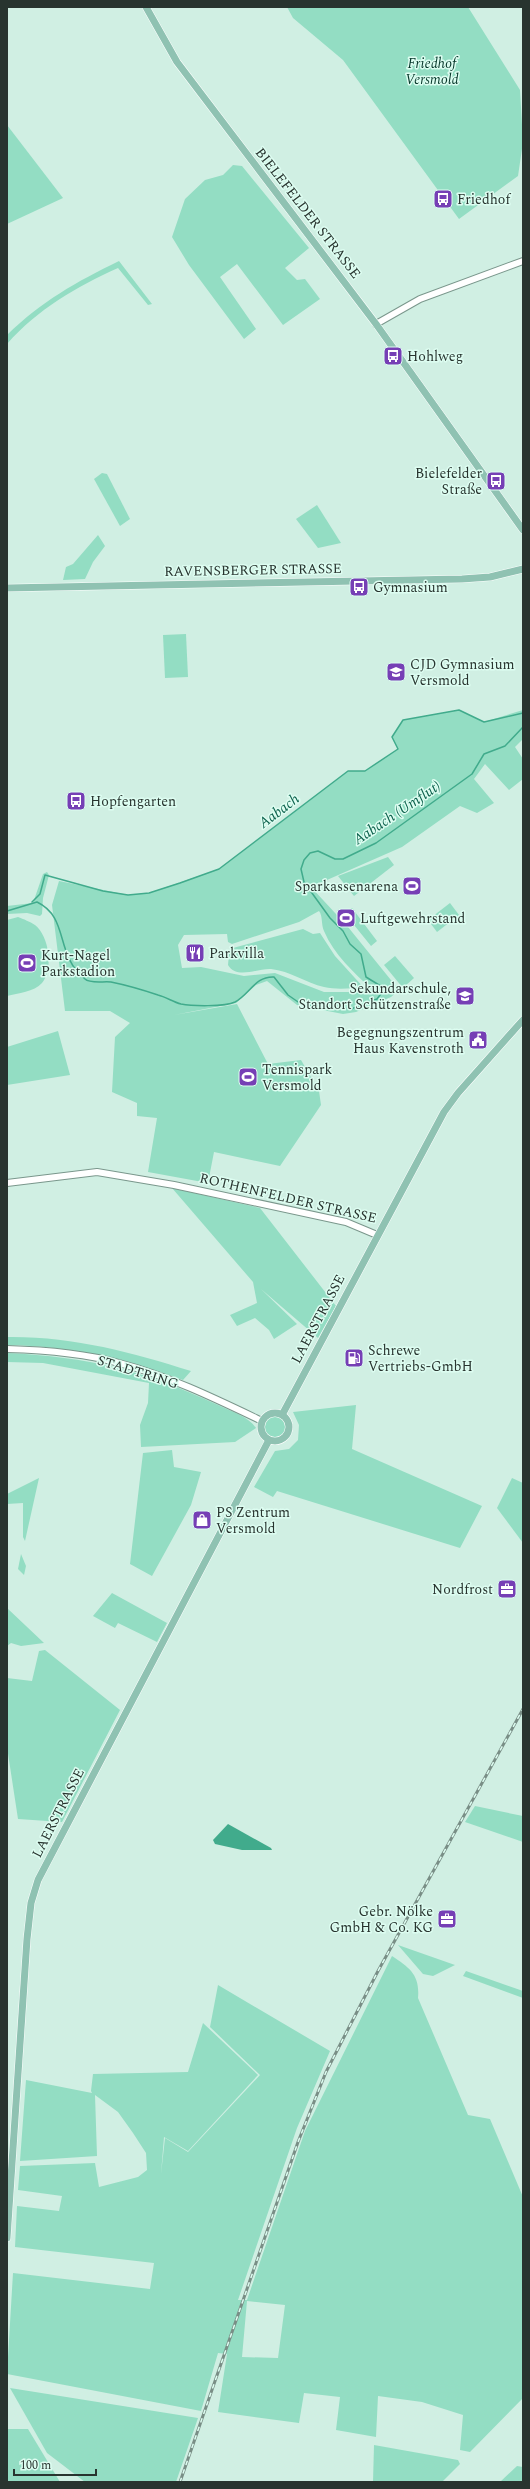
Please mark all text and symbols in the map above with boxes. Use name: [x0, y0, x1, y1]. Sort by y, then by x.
park label: Friedhof Versmold: [405, 53, 459, 90]
street label: BIELEFELDER STRASSE: [250, 143, 366, 283]
bus stop icon: Friedhof: [432, 188, 454, 210]
place label: Friedhof: [457, 189, 511, 210]
bus stop icon: Hohlweg: [382, 345, 404, 367]
place label: Hohlweg: [407, 346, 463, 367]
place label: Bielefelder Straße: [415, 463, 482, 500]
bus stop icon: Bielefelder Straße: [485, 470, 507, 492]
street label: RAVENSBERGER STRASSE: [164, 558, 342, 582]
bus stop icon: Gymnasium: [348, 576, 370, 598]
place label: Gymnasium: [373, 577, 448, 598]
place label: CJD Gymnasium Versmold: [410, 654, 515, 691]
school or university icon: CJD Gymnasium Versmold: [385, 661, 407, 683]
water label: Aabach (Umflut): [348, 775, 445, 851]
water label: Aabach: [253, 788, 305, 835]
bus stop icon: Hopfengarten: [65, 790, 87, 812]
place label: Hopfengarten: [90, 791, 176, 812]
sports icon: Sparkassenarena: [401, 875, 423, 897]
place label: Sparkassenarena: [295, 876, 398, 897]
sports icon: Luftgewehrstand: [335, 907, 357, 929]
place label: Luftgewehrstand: [360, 908, 466, 929]
restaurant icon: Parkvilla: [184, 942, 206, 964]
place label: Parkvilla: [209, 943, 264, 964]
place label: Kurt-Nagel Parkstadion: [41, 945, 115, 982]
sports icon: Kurt-Nagel Parkstadion: [16, 952, 38, 974]
place label: Sekundarschule, Standort Schützenstraße: [298, 978, 451, 1015]
school or university icon: Sekundarschule, Standort Schützenstraße: [454, 985, 476, 1007]
place label: Begegnungszentrum Haus Kavenstroth: [337, 1022, 464, 1059]
public building icon: Begegnungszentrum Haus Kavenstroth: [467, 1029, 489, 1051]
place label: Tennispark Versmold: [262, 1059, 333, 1096]
sports icon: Tennispark Versmold: [237, 1066, 259, 1088]
street label: ROTHENFELDER STRASSE: [197, 1167, 379, 1229]
street label: LAERSTRASSE: [286, 1271, 350, 1367]
place label: Schrewe Vertriebs-GmbH: [368, 1340, 473, 1377]
fuel station icon: Schrewe Vertriebs-GmbH: [343, 1347, 365, 1369]
street label: STADTRING: [95, 1350, 181, 1394]
place label: PS Zentrum Versmold: [216, 1502, 290, 1539]
shop icon: PS Zentrum Versmold: [191, 1509, 213, 1531]
office icon: Nordfrost: [496, 1578, 518, 1600]
place label: Nordfrost: [432, 1579, 493, 1600]
street label: LAERSTRASSE: [26, 1765, 90, 1861]
place label: Gebr. Nölke GmbH & Co. KG: [330, 1901, 433, 1938]
office icon: Gebr. Nölke GmbH & Co. KG: [436, 1908, 458, 1930]
scale bar: [14, 2451, 96, 2477]
text: 100 m: [20, 2456, 51, 2475]

